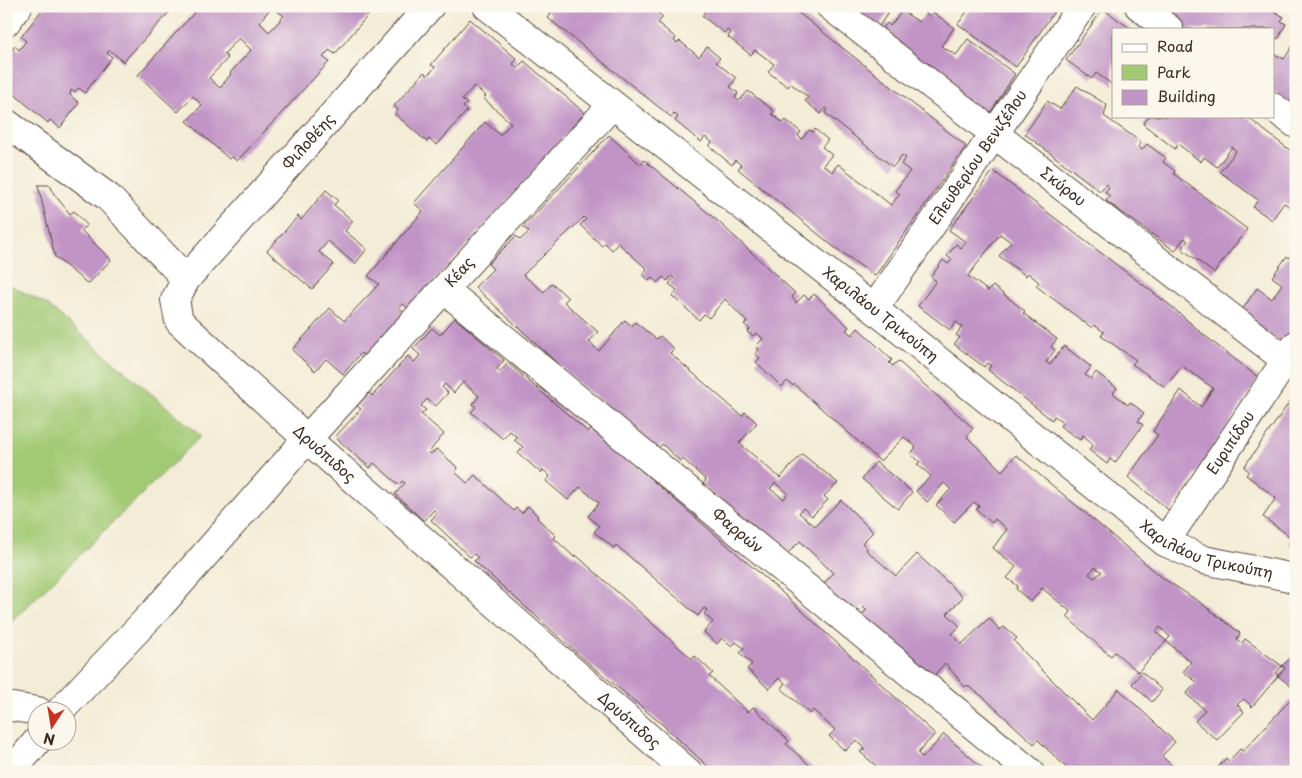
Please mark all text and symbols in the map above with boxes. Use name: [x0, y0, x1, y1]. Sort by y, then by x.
legend: [1112, 28, 1274, 118]
text: Road: [1157, 34, 1193, 57]
text: Park: [1157, 60, 1191, 83]
street label: Ελευθερίου Βενιζέλου: [922, 84, 1032, 229]
text: Building: [1157, 84, 1216, 107]
street label: Φιλοθέης: [276, 107, 339, 174]
street label: Σκύρου: [1036, 161, 1092, 211]
street label: Κέας: [438, 251, 479, 292]
street label: Χαριλάου Τρικούπη: [818, 260, 944, 367]
street label: Ευριπίδου: [1200, 406, 1259, 479]
street label: Δρυόπιδος: [289, 419, 362, 487]
street label: Φαρρών: [708, 502, 769, 558]
street label: Χαριλάου Τρικούπη: [1136, 513, 1275, 584]
street label: Δρυόπιδος: [593, 685, 667, 753]
north arrow: [28, 700, 78, 750]
text: N: [42, 728, 57, 751]

